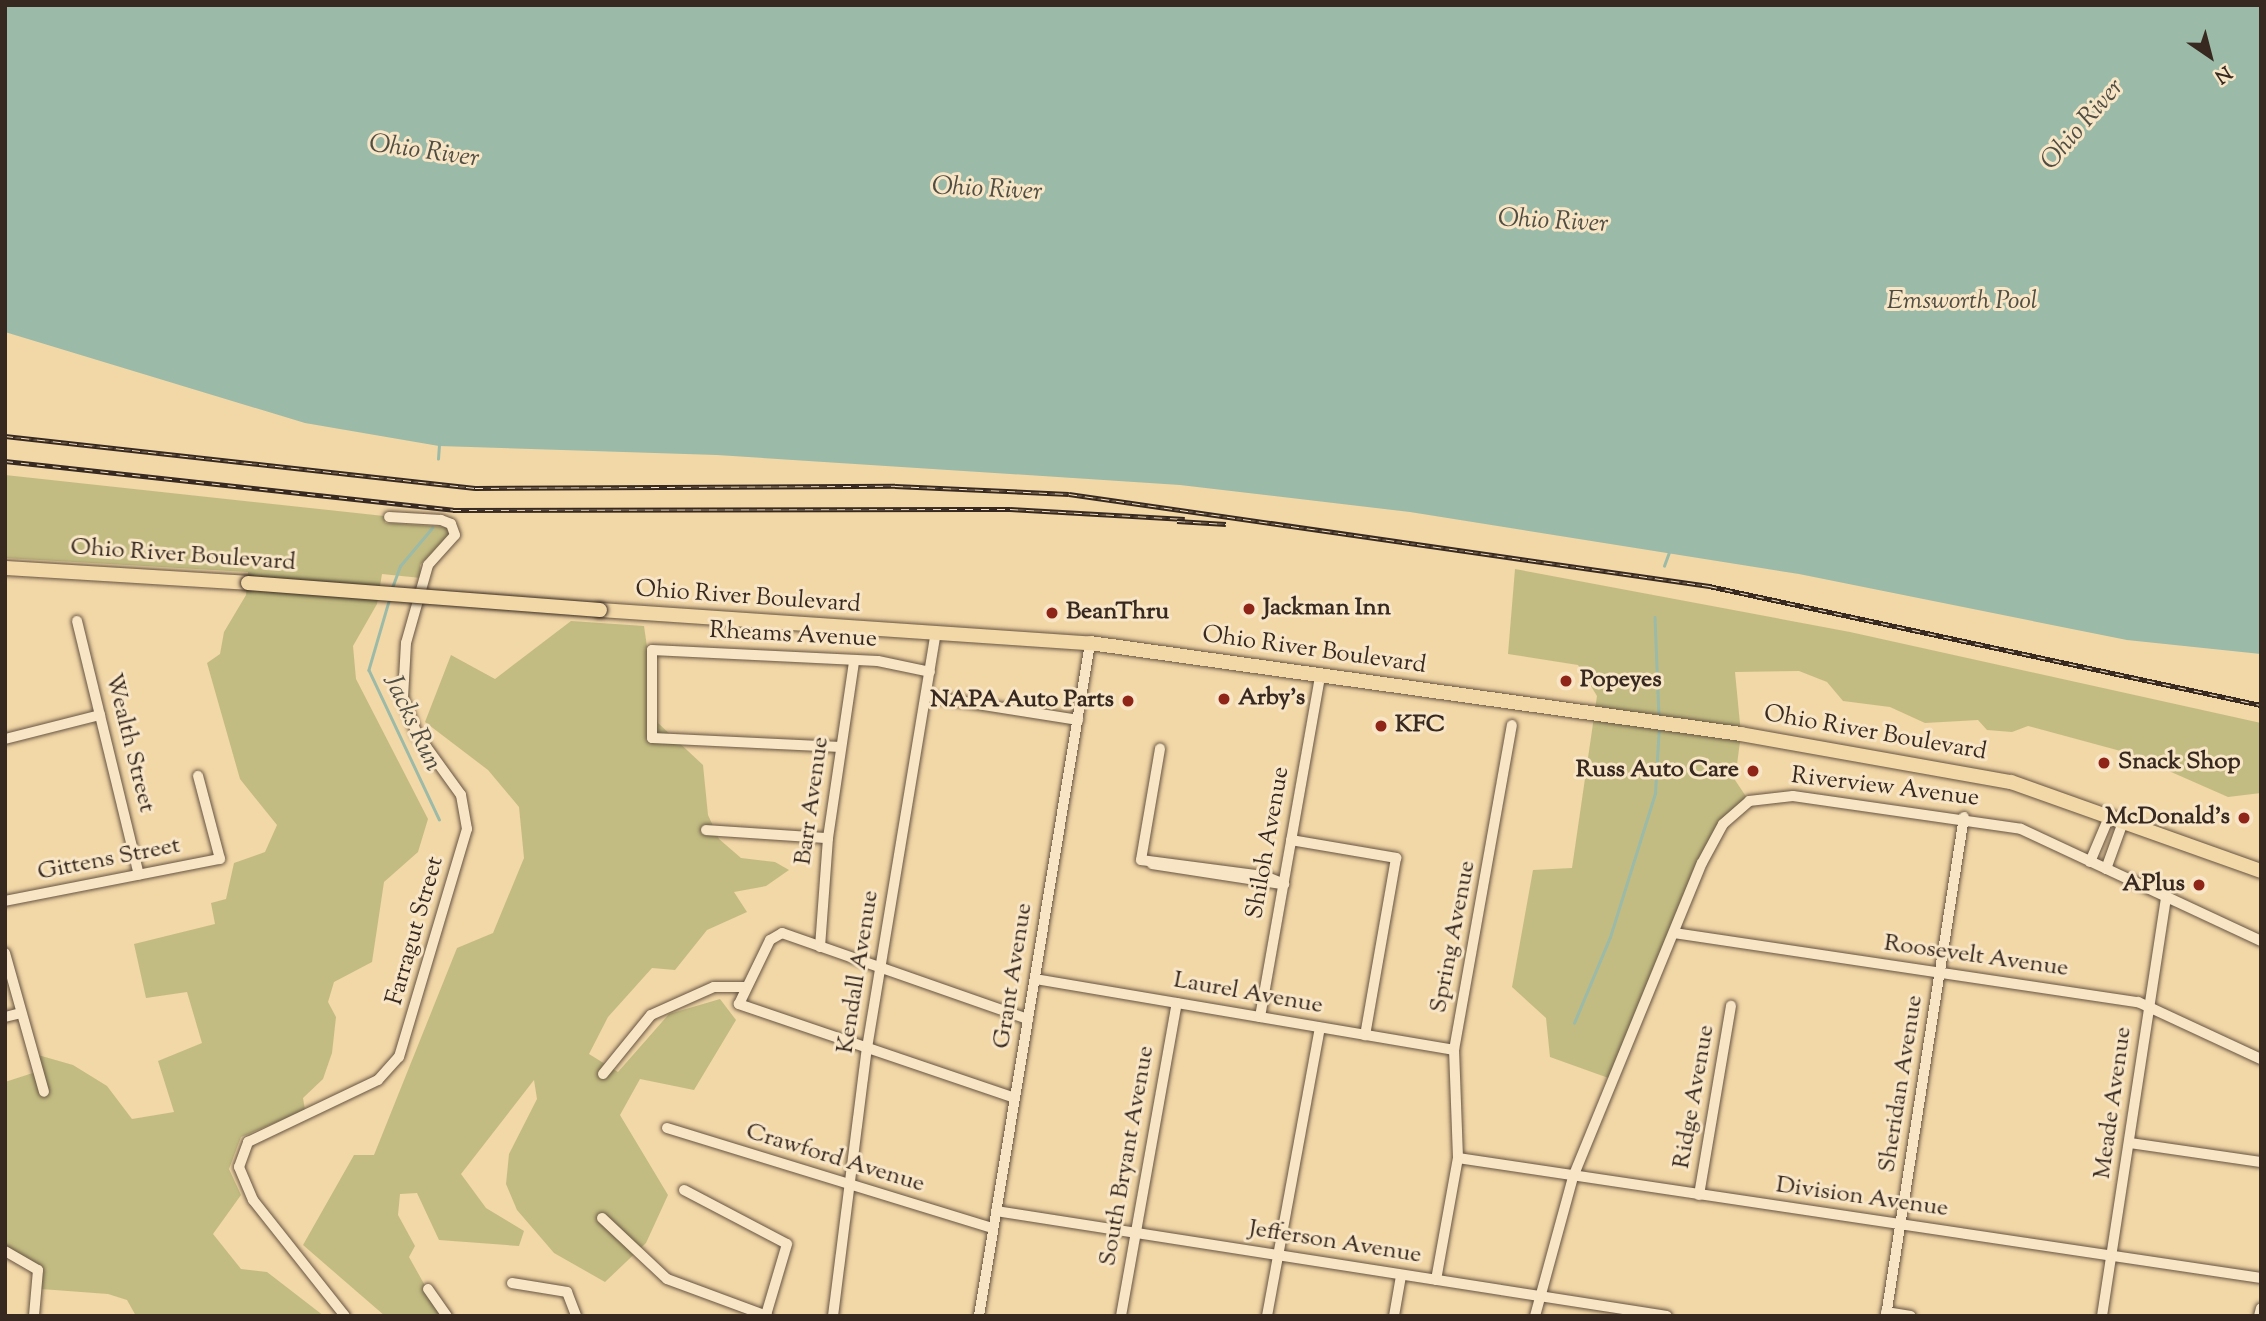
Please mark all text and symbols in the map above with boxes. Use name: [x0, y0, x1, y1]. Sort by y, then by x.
north arrow: [2175, 21, 2245, 91]
text: N: [2208, 58, 2236, 89]
water label: Ohio River: [2035, 73, 2131, 177]
water label: Ohio River: [367, 129, 481, 175]
water label: Ohio River: [931, 172, 1043, 208]
water label: Ohio River: [1497, 204, 1609, 240]
water label: Emsworth Pool: [1886, 286, 2038, 318]
street label: Ohio River Boulevard: [69, 534, 297, 578]
street label: Ohio River Boulevard: [634, 576, 862, 620]
place label: Jackman Inn: [1263, 595, 1391, 623]
place label: BeanThru: [1066, 599, 1169, 627]
marker: Jackman Inn: [1241, 601, 1257, 617]
marker: BeanThru: [1044, 605, 1060, 621]
street label: Rheams Avenue: [708, 617, 878, 655]
street label: Ohio River Boulevard: [1200, 621, 1428, 681]
place label: Popeyes: [1580, 667, 1662, 695]
street label: Wealth Street: [98, 670, 160, 816]
water label: Jacks Run: [376, 670, 448, 776]
marker: Popeyes: [1558, 673, 1574, 689]
place label: Arby's: [1238, 685, 1305, 713]
place label: NAPA Auto Parts: [930, 687, 1114, 715]
marker: Arby's: [1216, 691, 1232, 707]
marker: NAPA Auto Parts: [1120, 693, 1136, 709]
street label: Ohio River Boulevard: [1761, 700, 1989, 768]
place label: KFC: [1395, 712, 1445, 740]
marker: KFC: [1373, 718, 1389, 734]
street label: Barr Avenue: [790, 735, 836, 867]
place label: Snack Shop: [2118, 749, 2240, 777]
marker: Snack Shop: [2096, 755, 2112, 771]
place label: Russ Auto Care: [1576, 757, 1739, 785]
street label: Riverview Avenue: [1789, 762, 1981, 814]
marker: Russ Auto Care: [1745, 763, 1761, 779]
street label: Shiloh Avenue: [1241, 765, 1297, 921]
place label: McDonald's: [2105, 804, 2230, 832]
marker: McDonald's: [2236, 810, 2252, 826]
street label: Gittens Street: [35, 832, 183, 888]
street label: Farragut Street: [381, 853, 451, 1009]
street label: Spring Avenue: [1425, 858, 1483, 1016]
place label: APlus: [2122, 871, 2185, 899]
marker: APlus: [2191, 877, 2207, 893]
street label: Kendall Avenue: [832, 888, 886, 1056]
street label: Grant Avenue: [988, 901, 1040, 1051]
street label: Roosevelt Avenue: [1882, 930, 2070, 984]
street label: Laurel Avenue: [1171, 967, 1325, 1021]
street label: Sheridan Avenue: [1874, 993, 1930, 1175]
street label: Ridge Avenue: [1668, 1023, 1722, 1171]
street label: Meade Avenue: [2089, 1025, 2139, 1181]
street label: South Bryant Avenue: [1094, 1044, 1162, 1268]
street label: Crawford Avenue: [742, 1118, 928, 1200]
street label: Division Avenue: [1774, 1172, 1950, 1224]
street label: Jefferson Avenue: [1247, 1215, 1423, 1271]

